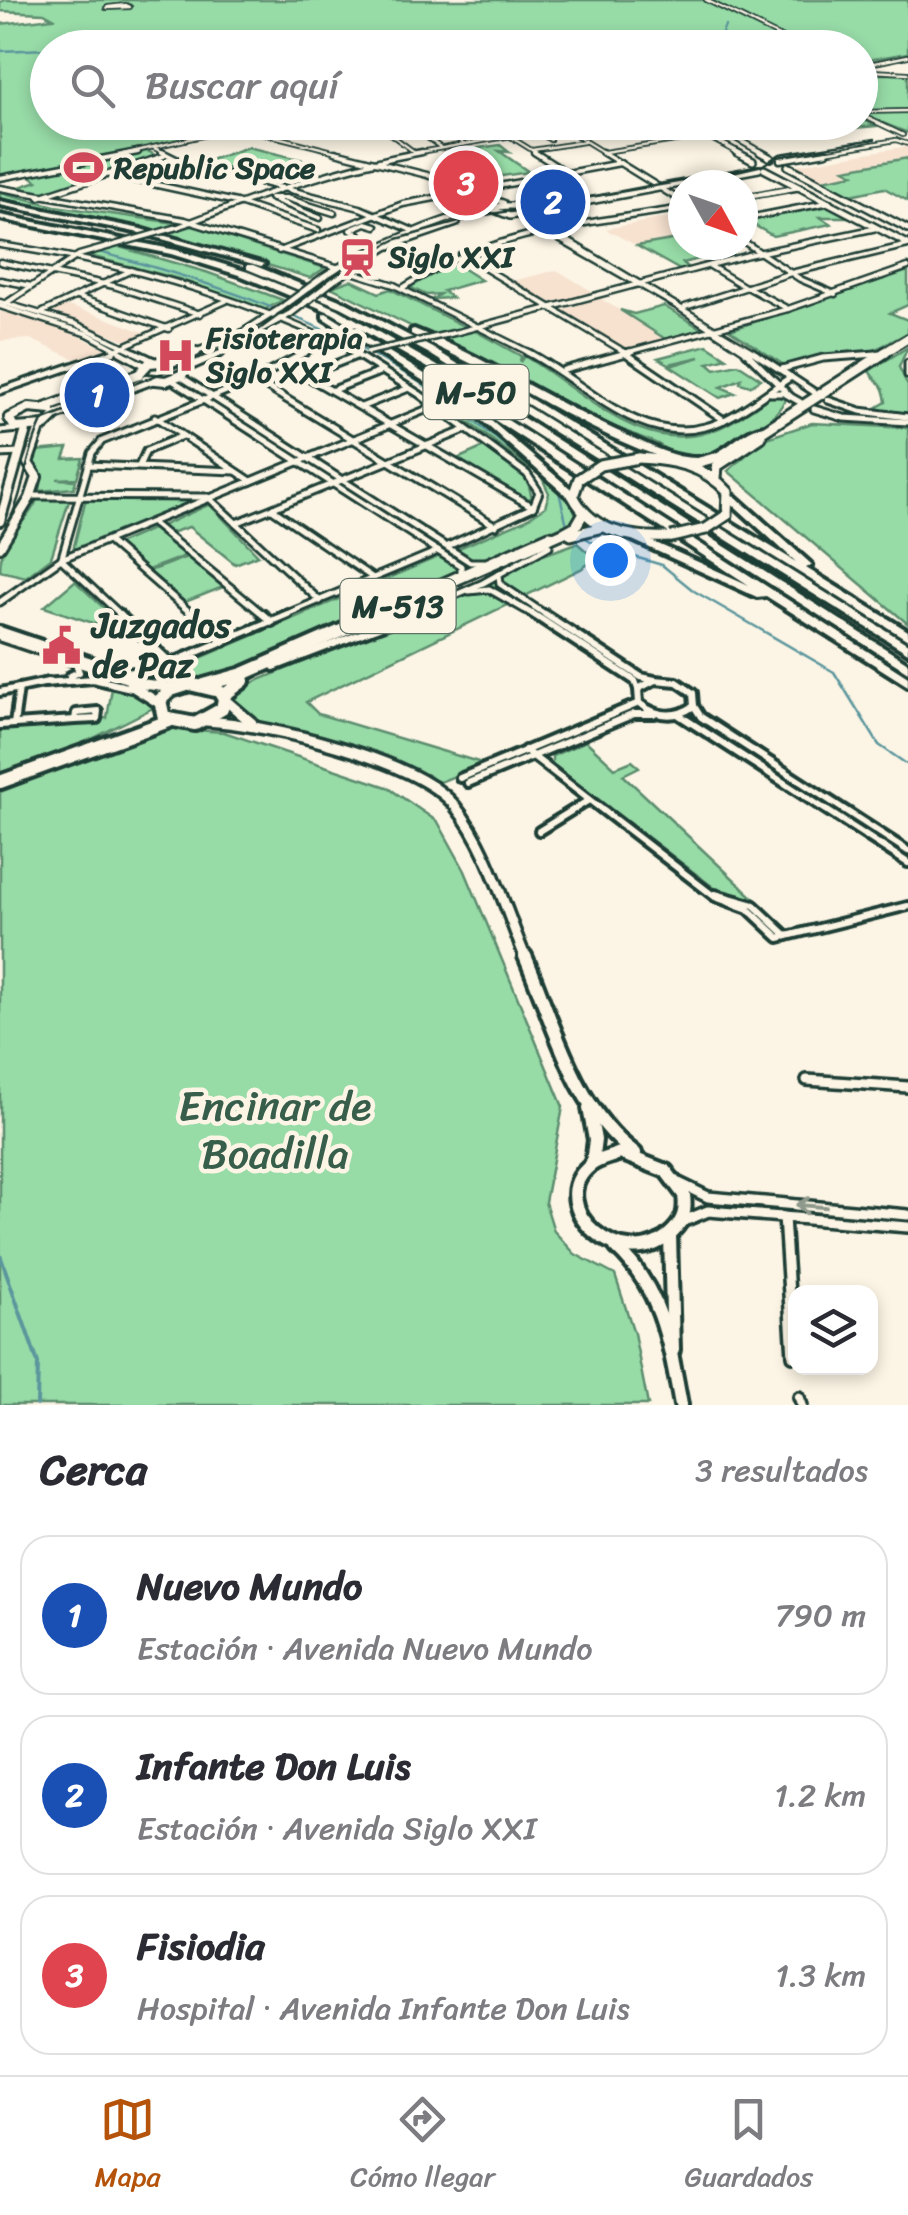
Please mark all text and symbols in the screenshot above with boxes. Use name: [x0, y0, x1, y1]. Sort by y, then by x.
search box: [30, 30, 878, 140]
text: Buscar aquí: [145, 52, 339, 119]
icon: search: [65, 58, 120, 113]
place label: Republic Space: [113, 141, 316, 195]
pin: 3: [434, 146, 498, 220]
sports icon: Republic Space: [63, 147, 105, 189]
pin: 2: [520, 164, 586, 240]
north arrow: [668, 170, 758, 260]
place label: Siglo XXI: [387, 230, 515, 284]
station icon: Siglo XXI: [337, 236, 379, 278]
place label: Fisioterapia Siglo XXI: [205, 311, 363, 399]
hospital icon: Fisioterapia Siglo XXI: [155, 334, 197, 376]
pin: 1: [64, 358, 130, 432]
road number: M-50: [424, 365, 528, 419]
your location: [585, 535, 636, 586]
road number: M-513: [340, 579, 456, 633]
place label: Juzgados de Paz: [90, 594, 232, 696]
public building icon: Juzgados de Paz: [41, 624, 83, 666]
park label: Encinar de Boadilla: [179, 1069, 371, 1191]
one-way arrow: [795, 1196, 827, 1215]
map controls: [788, 1285, 878, 1375]
button: layers: [788, 1285, 878, 1375]
text: Cerca: [40, 1433, 147, 1507]
text: 3 resultados: [695, 1442, 868, 1499]
text: Nuevo Mundo: [137, 1553, 362, 1620]
text: 1: [68, 1587, 81, 1644]
text: 790 m: [775, 1587, 866, 1644]
text: Estación · Avenida Nuevo Mundo: [137, 1620, 592, 1677]
text: Infante Don Luis: [137, 1733, 411, 1800]
text: 2: [65, 1767, 84, 1824]
text: 1.2 km: [774, 1767, 866, 1824]
text: Estación · Avenida Siglo XXI: [137, 1800, 536, 1857]
text: Fisiodia: [137, 1913, 265, 1980]
text: 3: [66, 1947, 83, 2004]
text: 1.3 km: [775, 1947, 866, 2004]
text: Hospital · Avenida Infante Don Luis: [137, 1980, 630, 2037]
tab: Mapa: [95, 2092, 161, 2201]
tab: Cómo llegar: [350, 2092, 495, 2201]
tab: Guardados: [685, 2092, 813, 2201]

